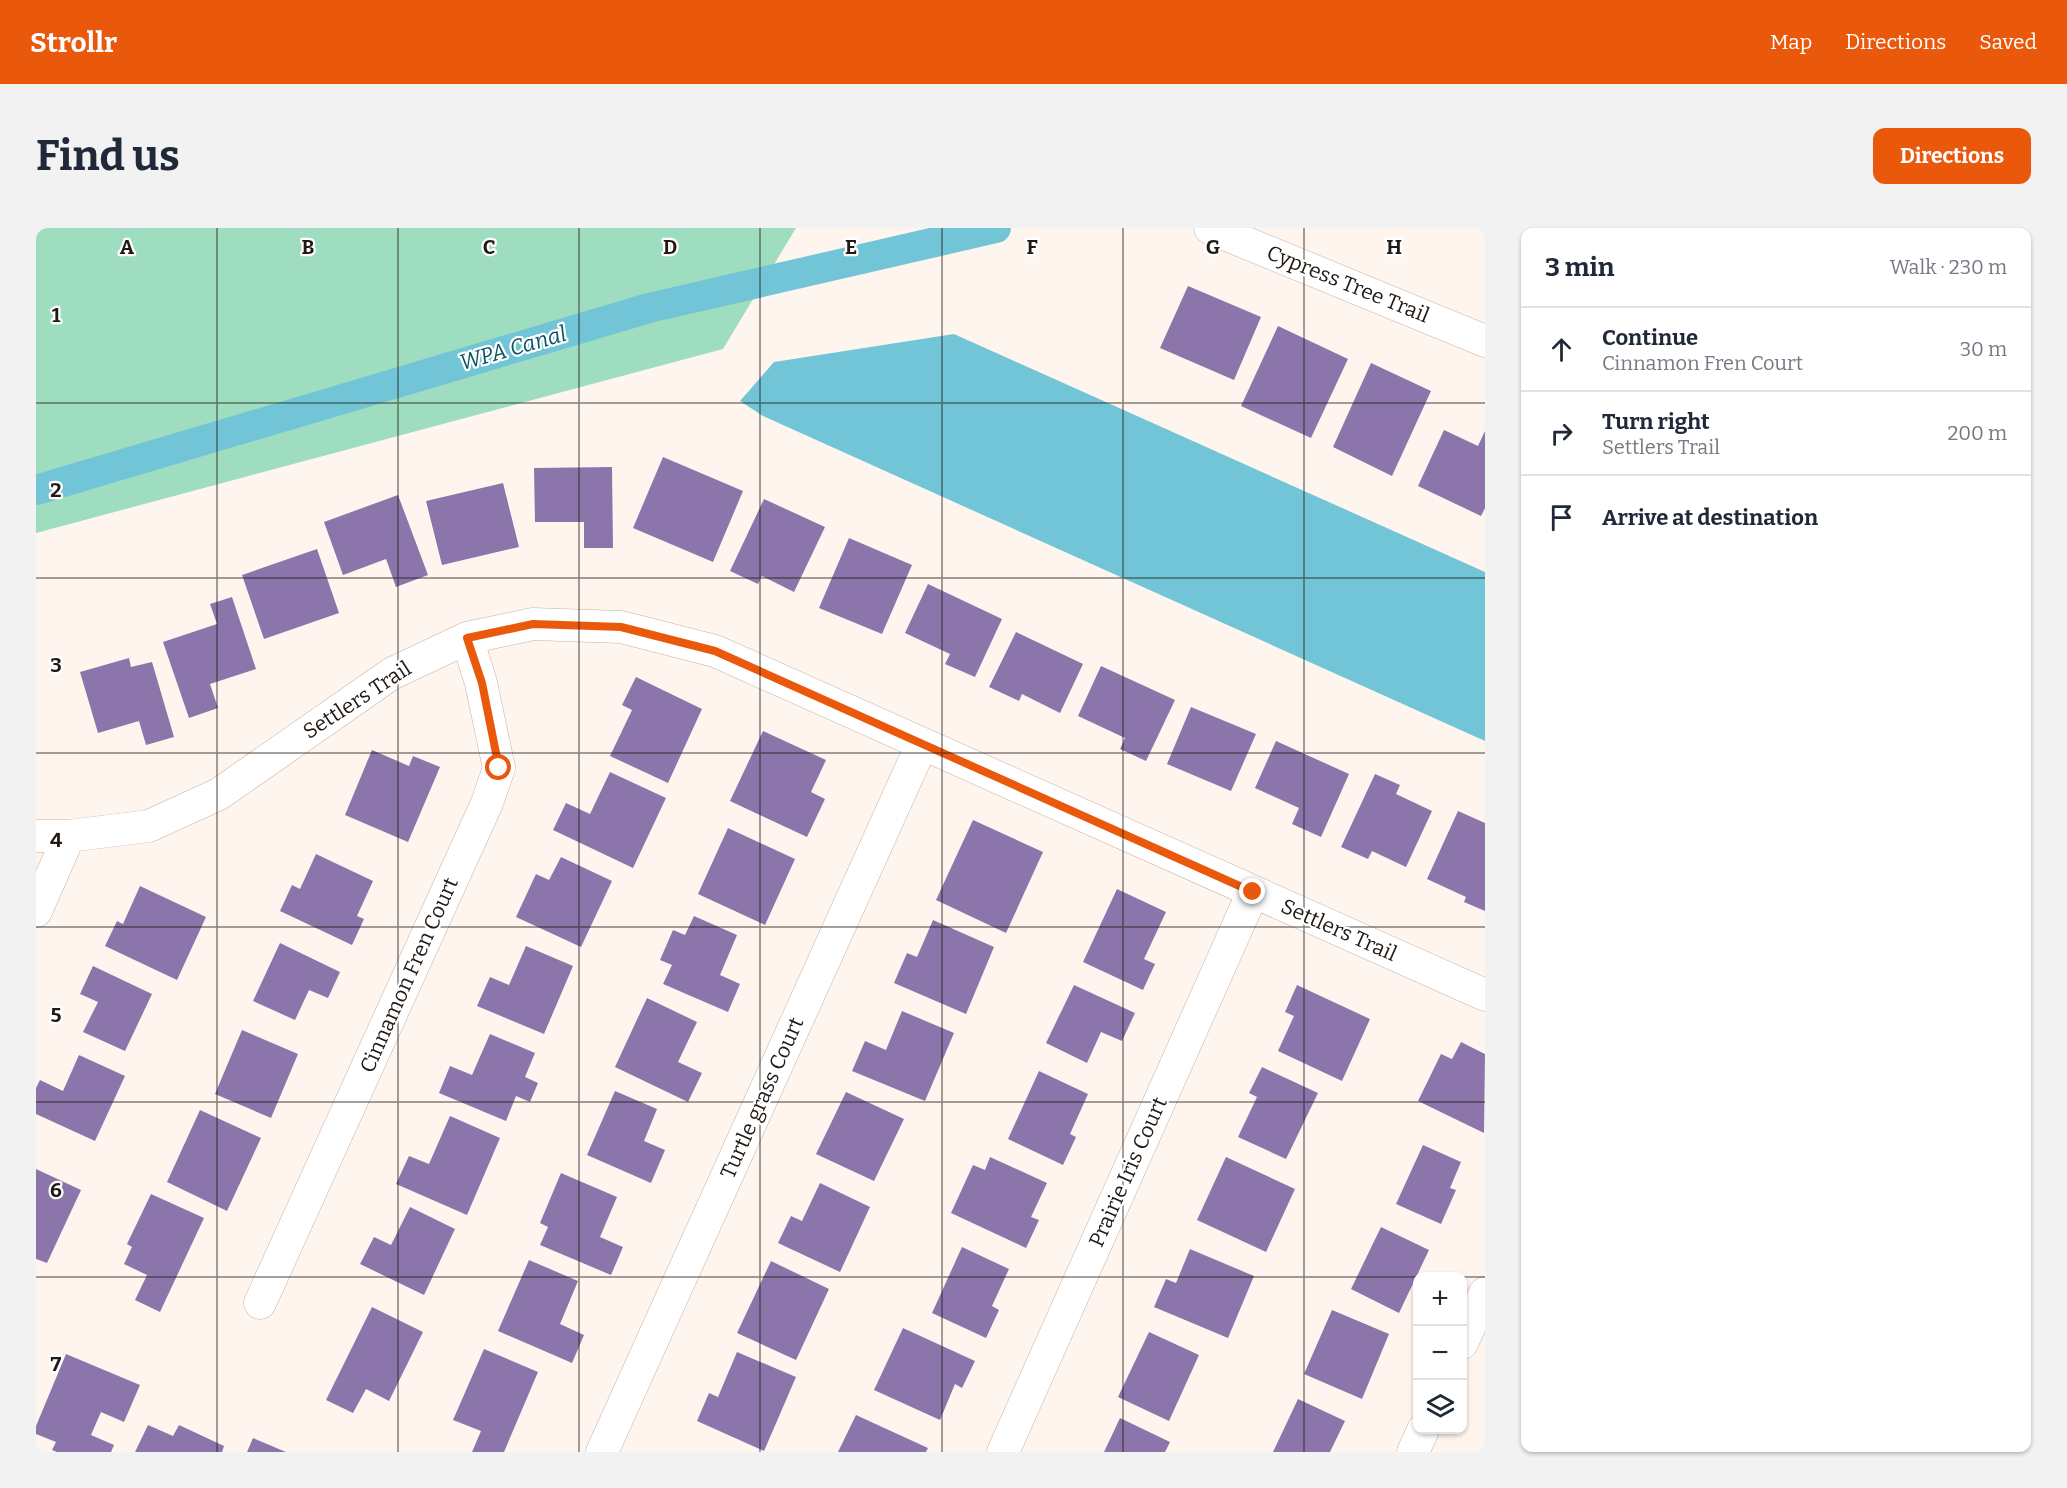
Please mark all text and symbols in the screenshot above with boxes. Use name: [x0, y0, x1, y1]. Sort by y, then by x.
text: Strollr: [30, 26, 117, 59]
text: Map: [1770, 29, 1812, 55]
text: Directions: [1845, 29, 1946, 55]
text: Saved: [1979, 29, 2037, 55]
button: Directions: [1873, 128, 2031, 184]
text: Find us: [36, 131, 180, 181]
text: A: [120, 235, 135, 259]
text: B: [302, 235, 315, 259]
text: C: [483, 235, 495, 259]
text: D: [663, 235, 677, 259]
text: E: [845, 235, 857, 259]
text: F: [1026, 235, 1038, 259]
text: G: [1206, 235, 1220, 259]
text: H: [1386, 235, 1402, 259]
street label: Cypress Tree Trail: [1263, 240, 1433, 328]
text: 3 min: [1545, 252, 1614, 283]
text: Walk · 230 m: [1890, 255, 2007, 279]
text: 1: [52, 303, 61, 327]
water label: WPA Canal: [457, 320, 569, 376]
text: Continue: [1602, 324, 1698, 351]
icon: ahead: [1545, 333, 1578, 366]
text: 30 m: [1960, 337, 2007, 361]
text: Cinnamon Fren Court: [1602, 351, 1803, 375]
text: Turn right: [1602, 408, 1710, 435]
icon: right: [1545, 417, 1578, 450]
text: 200 m: [1947, 421, 2007, 445]
text: Settlers Trail: [1602, 435, 1720, 459]
text: 2: [50, 478, 62, 502]
icon: arrive: [1545, 501, 1578, 534]
text: Arrive at destination: [1602, 504, 1818, 531]
text: 3: [50, 653, 62, 677]
street label: Settlers Trail: [298, 655, 416, 745]
route start: [485, 754, 511, 780]
text: 4: [50, 828, 62, 852]
street label: Cinnamon Fren Court: [354, 873, 464, 1077]
route end: [1239, 878, 1265, 904]
street label: Settlers Trail: [1277, 893, 1401, 967]
text: 5: [51, 1003, 62, 1027]
street label: Turtle grass Court: [715, 1013, 809, 1183]
street label: Prairie Iris Court: [1083, 1093, 1173, 1251]
text: 6: [50, 1178, 62, 1202]
map controls: [1413, 1272, 1467, 1434]
button: +: [1413, 1272, 1467, 1326]
button: −: [1413, 1326, 1467, 1380]
text: 7: [51, 1352, 62, 1376]
button: layers: [1413, 1380, 1467, 1434]

